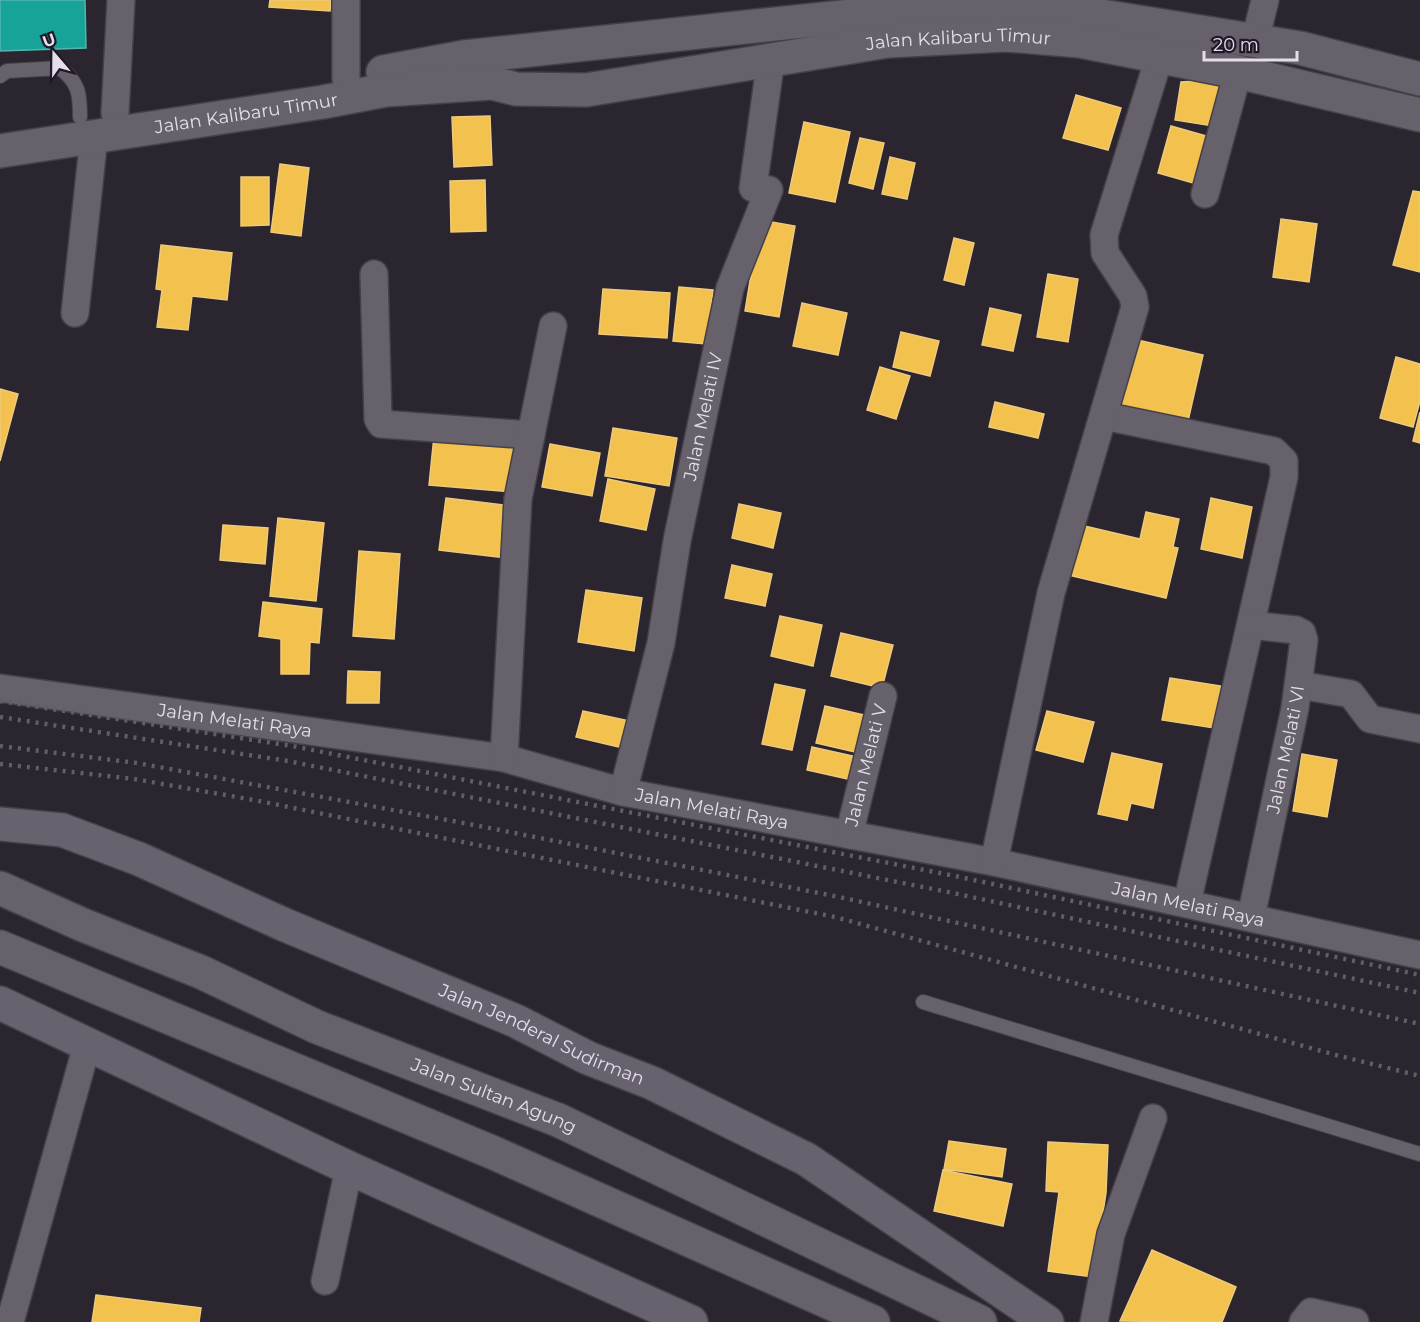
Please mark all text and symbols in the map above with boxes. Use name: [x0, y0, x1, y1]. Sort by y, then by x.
north arrow: [24, 24, 84, 84]
street label: Jalan Kalibaru Timur: [863, 24, 1052, 56]
scale bar: [1204, 24, 1297, 62]
text: U: [40, 29, 58, 51]
text: 20 m: [1213, 34, 1259, 56]
street label: Jalan Kalibaru Timur: [152, 88, 340, 139]
street label: Jalan Melati IV: [679, 350, 727, 484]
street label: Jalan Melati VI: [1262, 684, 1309, 817]
street label: Jalan Melati Raya: [155, 699, 313, 742]
street label: Jalan Melati V: [840, 701, 892, 829]
street label: Jalan Melati Raya: [632, 783, 790, 834]
street label: Jalan Melati Raya: [1109, 877, 1267, 932]
street label: Jalan Jenderal Sudirman: [435, 979, 648, 1090]
street label: Jalan Sultan Agung: [407, 1053, 580, 1138]

